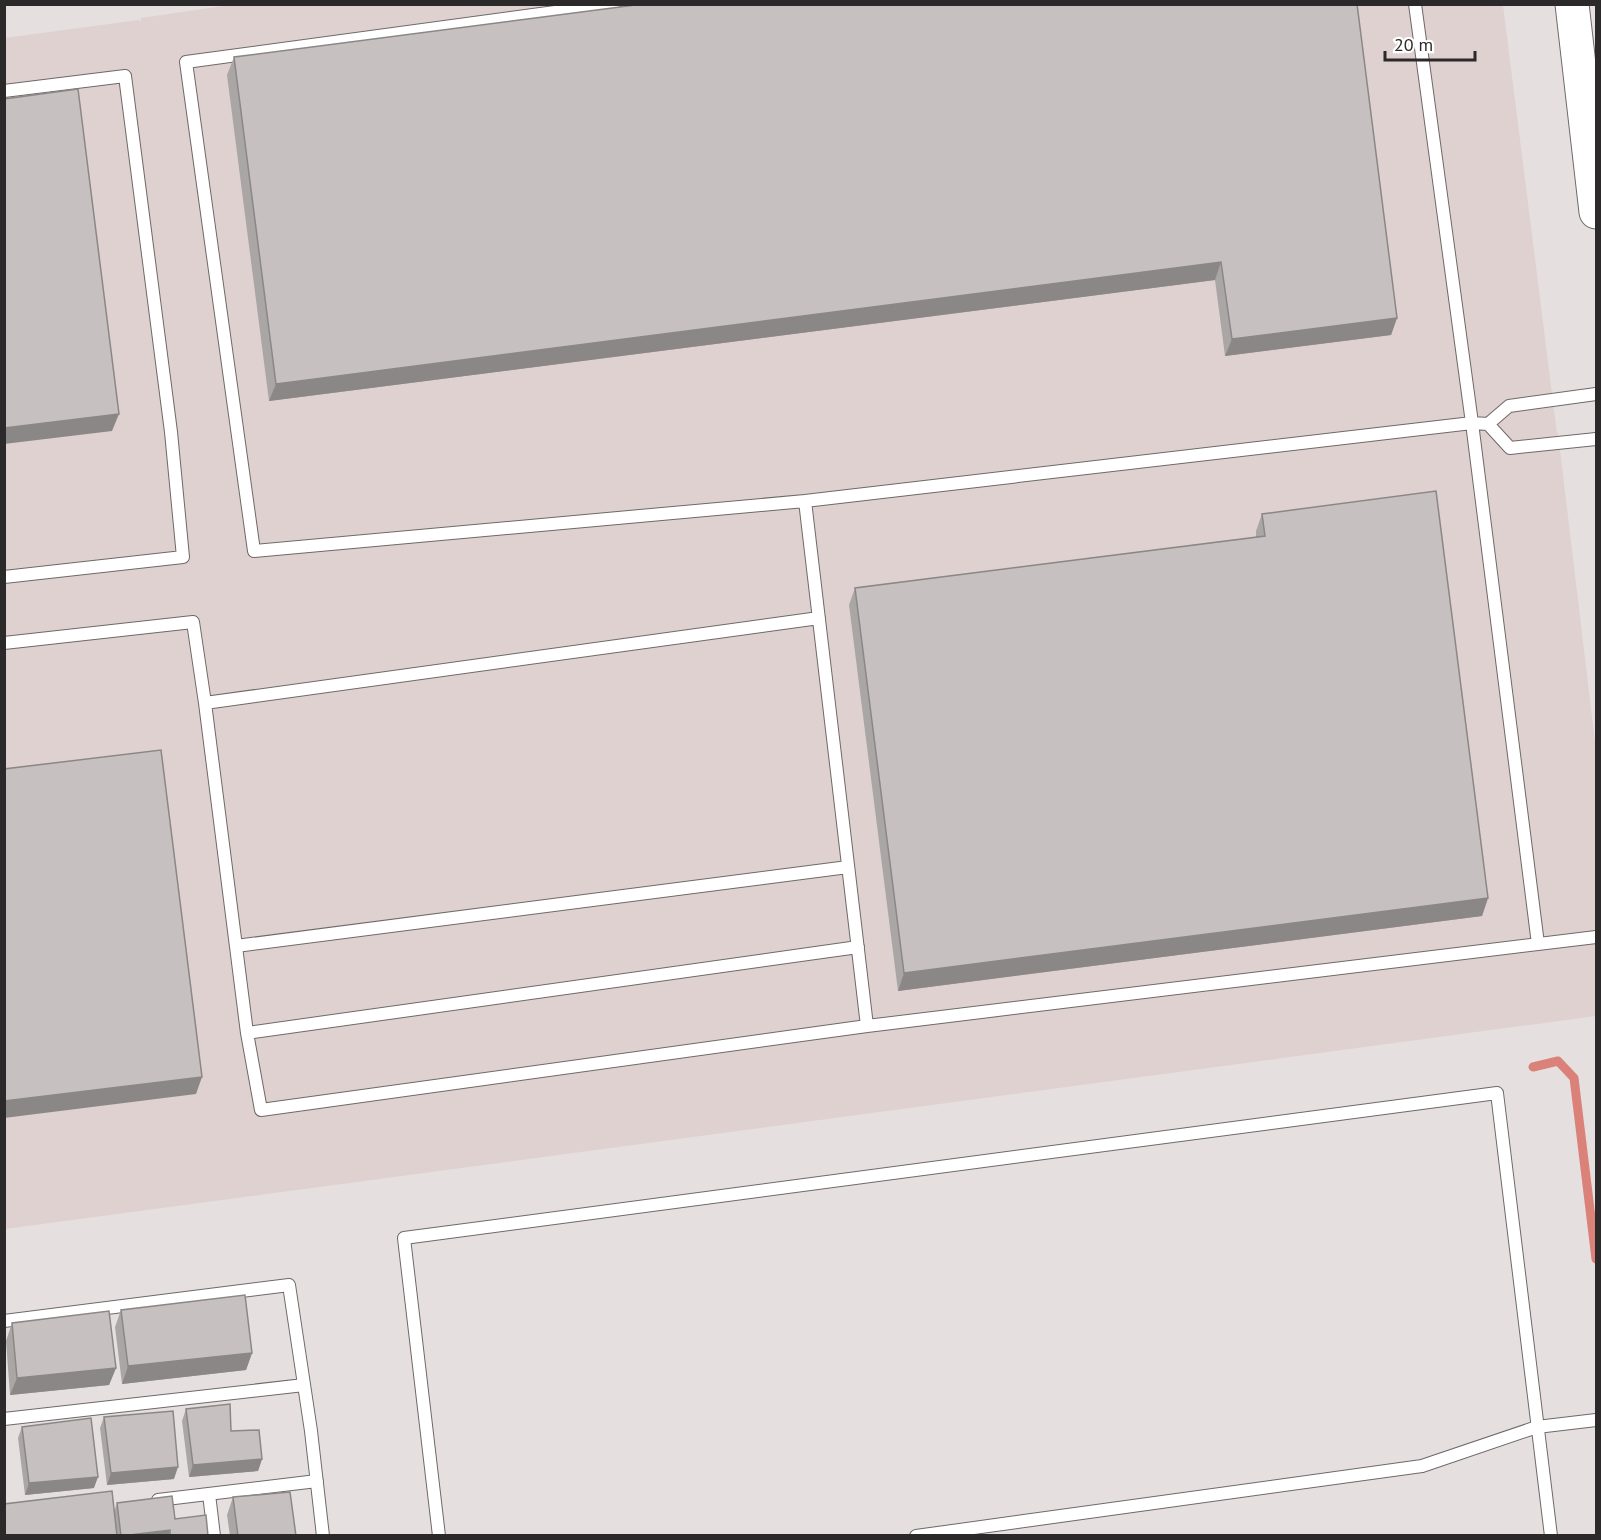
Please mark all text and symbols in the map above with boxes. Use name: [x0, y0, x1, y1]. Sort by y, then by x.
scale bar: [1385, 24, 1475, 62]
text: 20 m: [1394, 33, 1433, 56]

